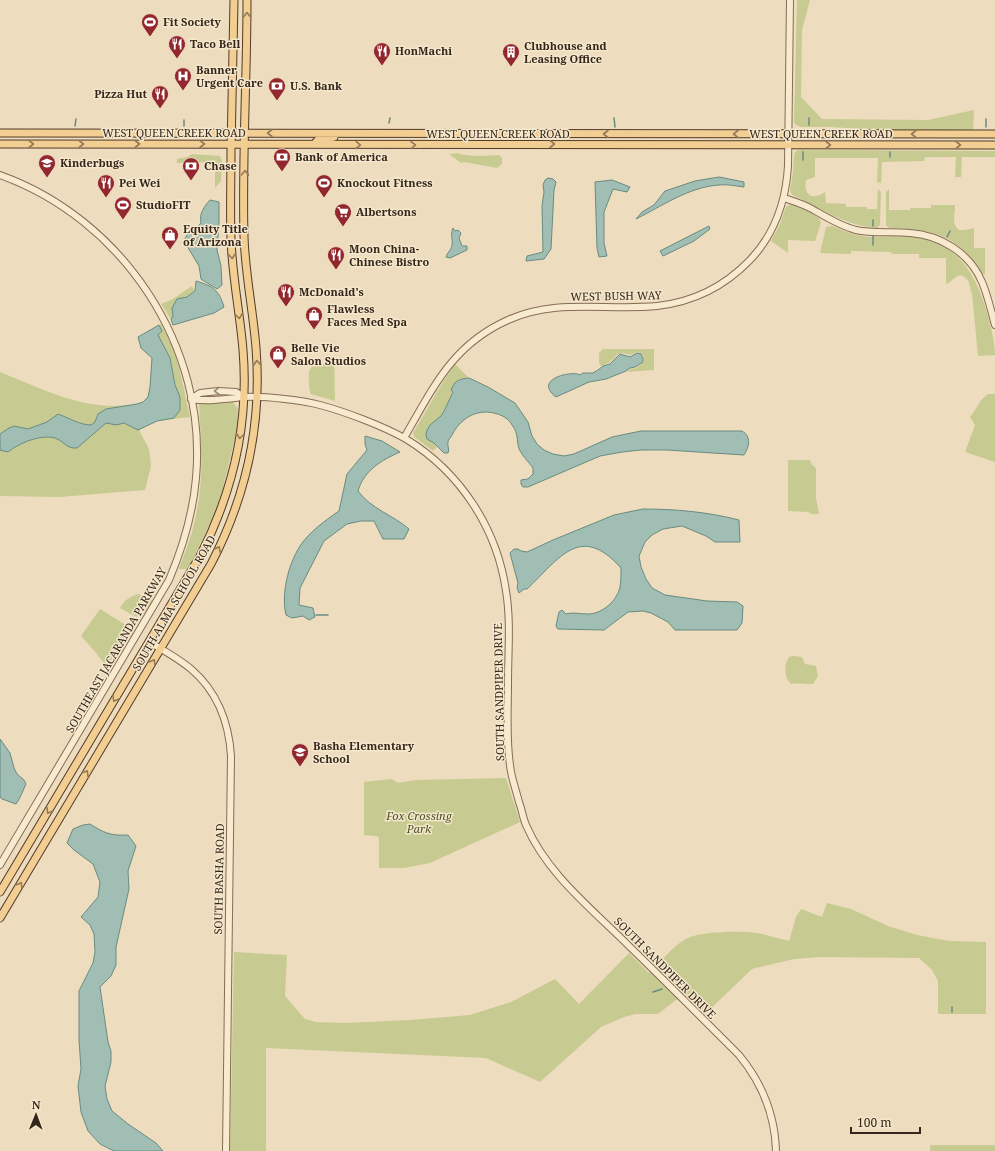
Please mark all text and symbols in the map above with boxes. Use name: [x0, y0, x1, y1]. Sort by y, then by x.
sports icon: Fit Society: [140, 12, 160, 37]
one-way arrow: [243, 12, 251, 18]
place label: Fit Society: [163, 14, 222, 29]
restaurant icon: Taco Bell: [167, 34, 187, 59]
place label: Taco Bell: [190, 36, 240, 51]
place label: Clubhouse and Leasing Office: [524, 38, 607, 66]
restaurant icon: HonMachi: [372, 41, 392, 66]
building icon: Clubhouse and Leasing Office: [501, 42, 521, 67]
place label: HonMachi: [395, 43, 452, 58]
place label: Banner Urgent Care: [196, 62, 263, 90]
hospital icon: Banner Urgent Care: [173, 66, 193, 91]
bank icon: U.S. Bank: [267, 76, 287, 101]
place label: U.S. Bank: [290, 78, 342, 93]
restaurant icon: Pizza Hut: [150, 84, 170, 109]
place label: Pizza Hut: [94, 86, 148, 101]
street label: WEST QUEEN CREEK ROAD: [102, 125, 246, 140]
street label: WEST QUEEN CREEK ROAD: [426, 126, 570, 141]
street label: WEST QUEEN CREEK ROAD: [749, 126, 893, 141]
one-way arrow: [267, 129, 273, 137]
one-way arrow: [603, 130, 609, 138]
one-way arrow: [733, 130, 739, 138]
one-way arrow: [911, 130, 917, 138]
one-way arrow: [78, 139, 84, 148]
one-way arrow: [28, 140, 34, 148]
one-way arrow: [134, 140, 140, 148]
one-way arrow: [199, 140, 205, 148]
one-way arrow: [410, 140, 416, 149]
one-way arrow: [549, 140, 555, 148]
one-way arrow: [355, 141, 361, 149]
one-way arrow: [825, 141, 831, 149]
one-way arrow: [955, 141, 961, 149]
bank icon: Bank of America: [272, 147, 292, 172]
place label: Bank of America: [295, 149, 388, 164]
school or university icon: Kinderbugs: [37, 153, 57, 178]
place label: Kinderbugs: [60, 155, 124, 170]
bank icon: Chase: [181, 156, 201, 181]
place label: Chase: [204, 158, 237, 173]
one-way arrow: [240, 170, 249, 176]
restaurant icon: Pei Wei: [96, 173, 116, 198]
sports icon: Knockout Fitness: [314, 173, 334, 198]
place label: Pei Wei: [119, 175, 160, 190]
place label: Knockout Fitness: [337, 175, 433, 190]
sports icon: StudioFIT: [113, 195, 133, 220]
place label: StudioFIT: [136, 197, 191, 212]
supermarket icon: Albertsons: [333, 202, 353, 227]
place label: Albertsons: [356, 204, 416, 219]
place label: Equity Title of Arizona: [183, 221, 248, 249]
shop icon: Equity Title of Arizona: [160, 225, 180, 250]
place label: Moon China- Chinese Bistro: [349, 241, 429, 269]
restaurant icon: Moon China- Chinese Bistro: [326, 245, 346, 270]
one-way arrow: [227, 253, 236, 259]
restaurant icon: McDonald's: [276, 282, 296, 307]
place label: McDonald's: [299, 284, 364, 299]
street label: WEST BUSH WAY: [570, 287, 662, 304]
place label: Flawless Faces Med Spa: [327, 301, 407, 329]
shop icon: Flawless Faces Med Spa: [304, 305, 324, 330]
one-way arrow: [234, 313, 243, 319]
place label: Belle Vie Salon Studios: [291, 340, 366, 368]
shop icon: Belle Vie Salon Studios: [268, 344, 288, 369]
one-way arrow: [253, 360, 261, 366]
one-way arrow: [214, 387, 220, 396]
one-way arrow: [236, 433, 245, 439]
street label: SOUTH ALMA SCHOOL ROAD: [129, 532, 219, 673]
one-way arrow: [214, 546, 221, 554]
street label: SOUTHEAST JACARANDA PARKWAY: [62, 564, 169, 735]
street label: SOUTH SANDPIPER DRIVE: [490, 623, 507, 761]
one-way arrow: [148, 659, 156, 666]
one-way arrow: [113, 695, 120, 702]
place label: Basha Elementary School: [313, 738, 415, 766]
school or university icon: Basha Elementary School: [290, 742, 310, 767]
one-way arrow: [82, 770, 89, 777]
one-way arrow: [46, 807, 53, 814]
park label: Fox Crossing Park: [385, 808, 453, 836]
street label: SOUTH BASHA ROAD: [210, 823, 227, 935]
one-way arrow: [15, 882, 22, 889]
street label: SOUTH SANDPIPER DRIVE: [611, 914, 720, 1022]
north arrow: [16, 1095, 56, 1135]
text: N: [32, 1097, 41, 1112]
scale bar: [851, 1109, 920, 1135]
text: 100 m: [857, 1114, 892, 1131]

